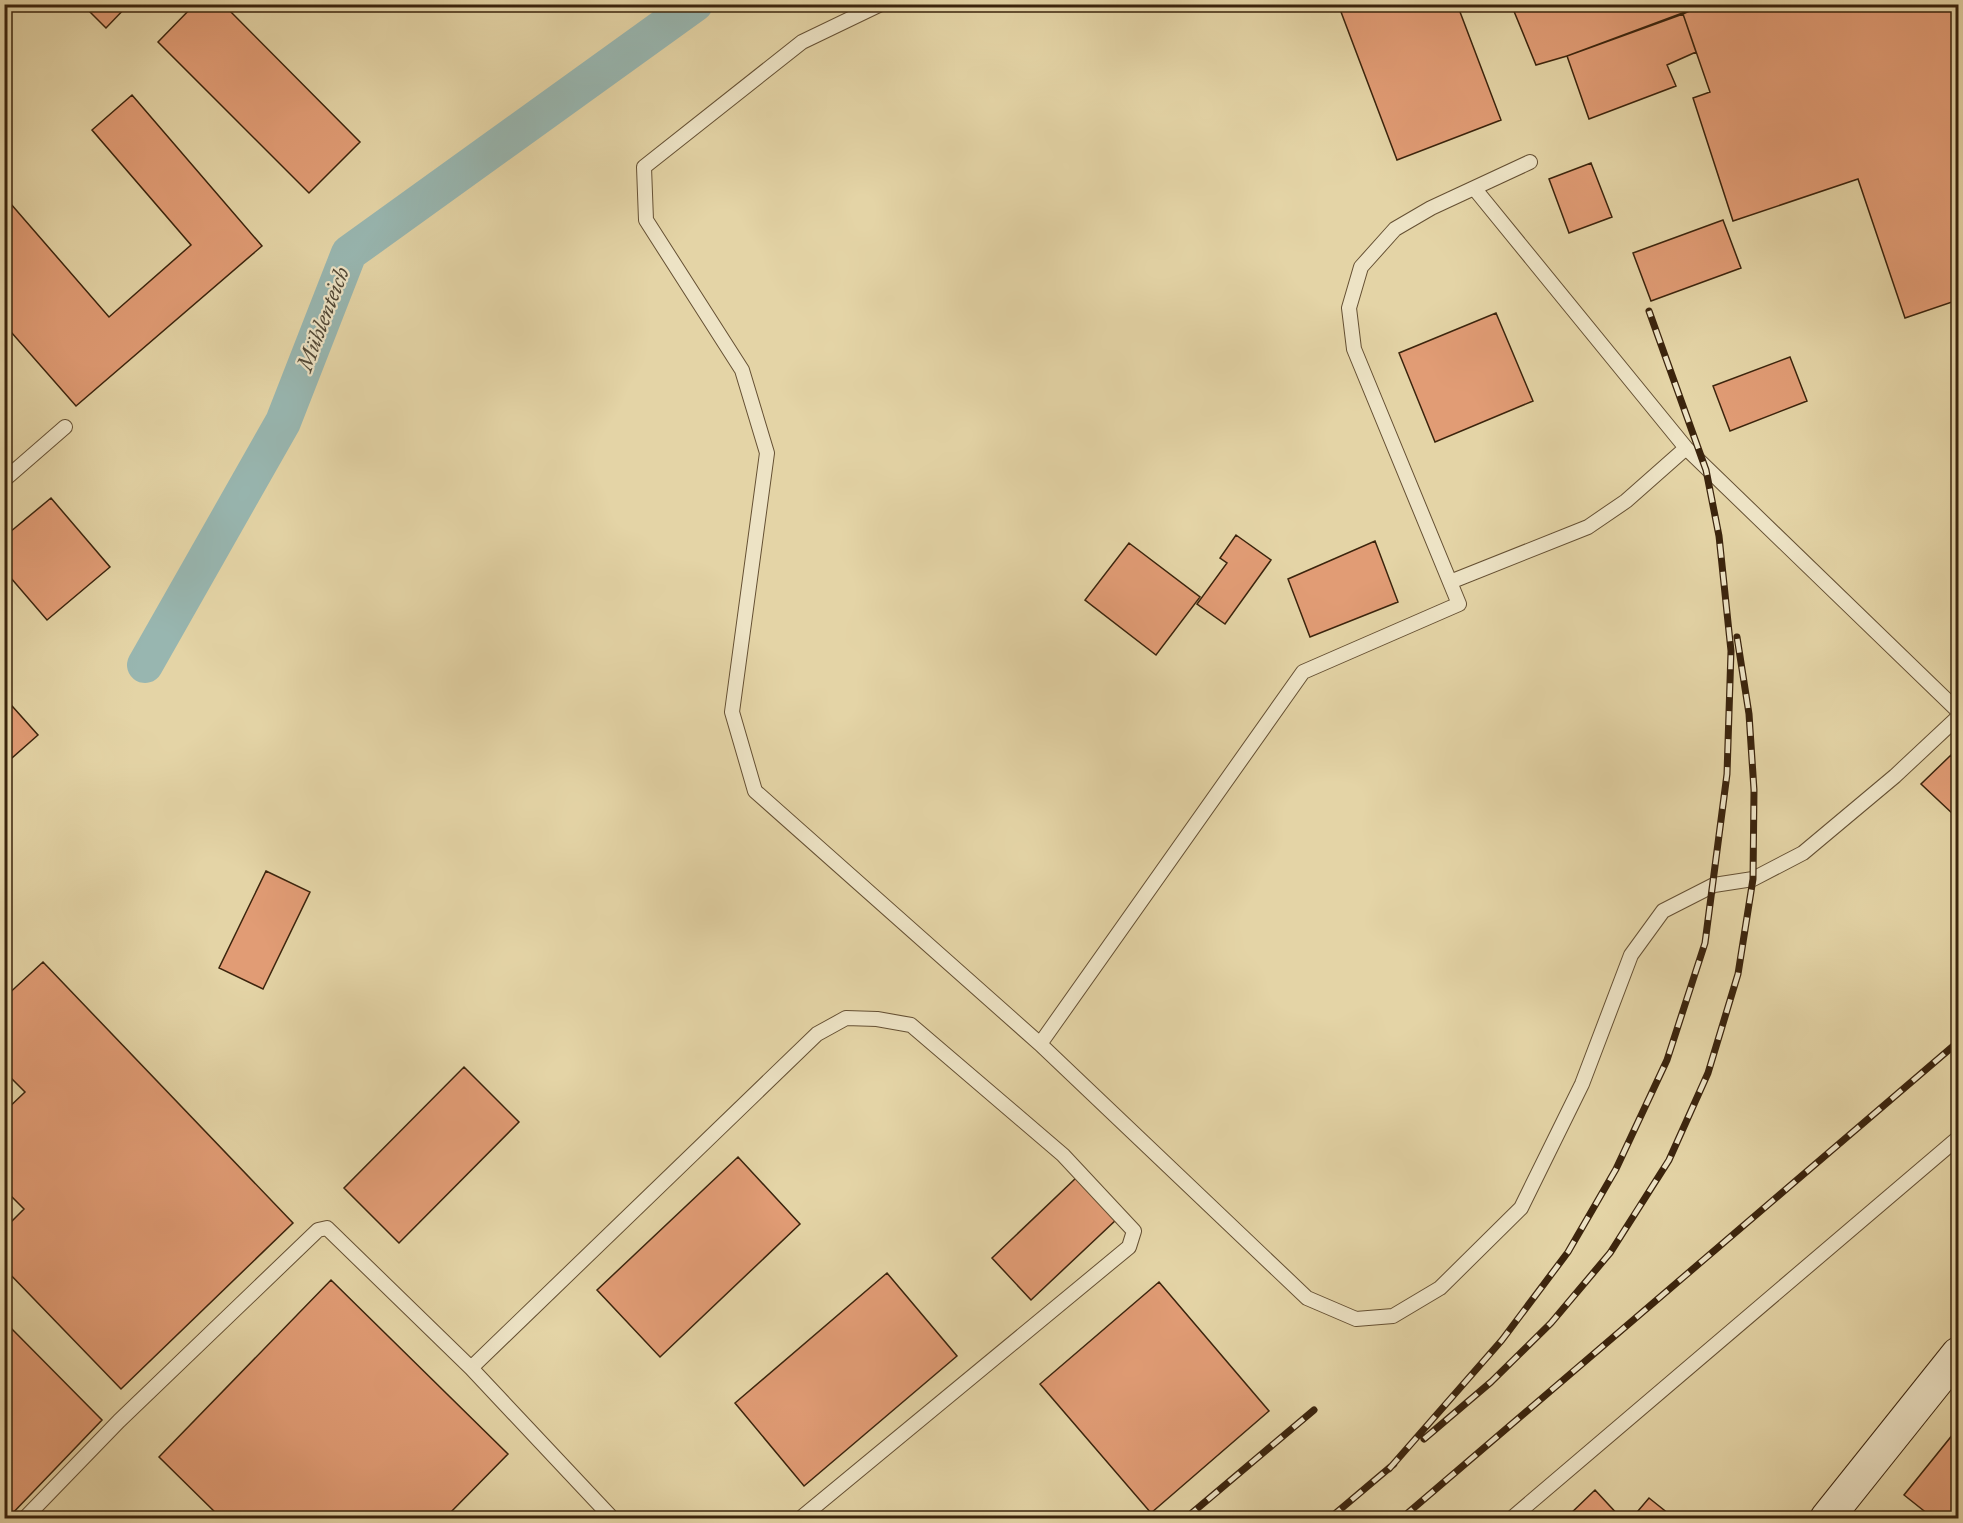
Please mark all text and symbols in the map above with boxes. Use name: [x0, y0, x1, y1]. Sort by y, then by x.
water label: Mühlenteich: [290, 263, 355, 377]

